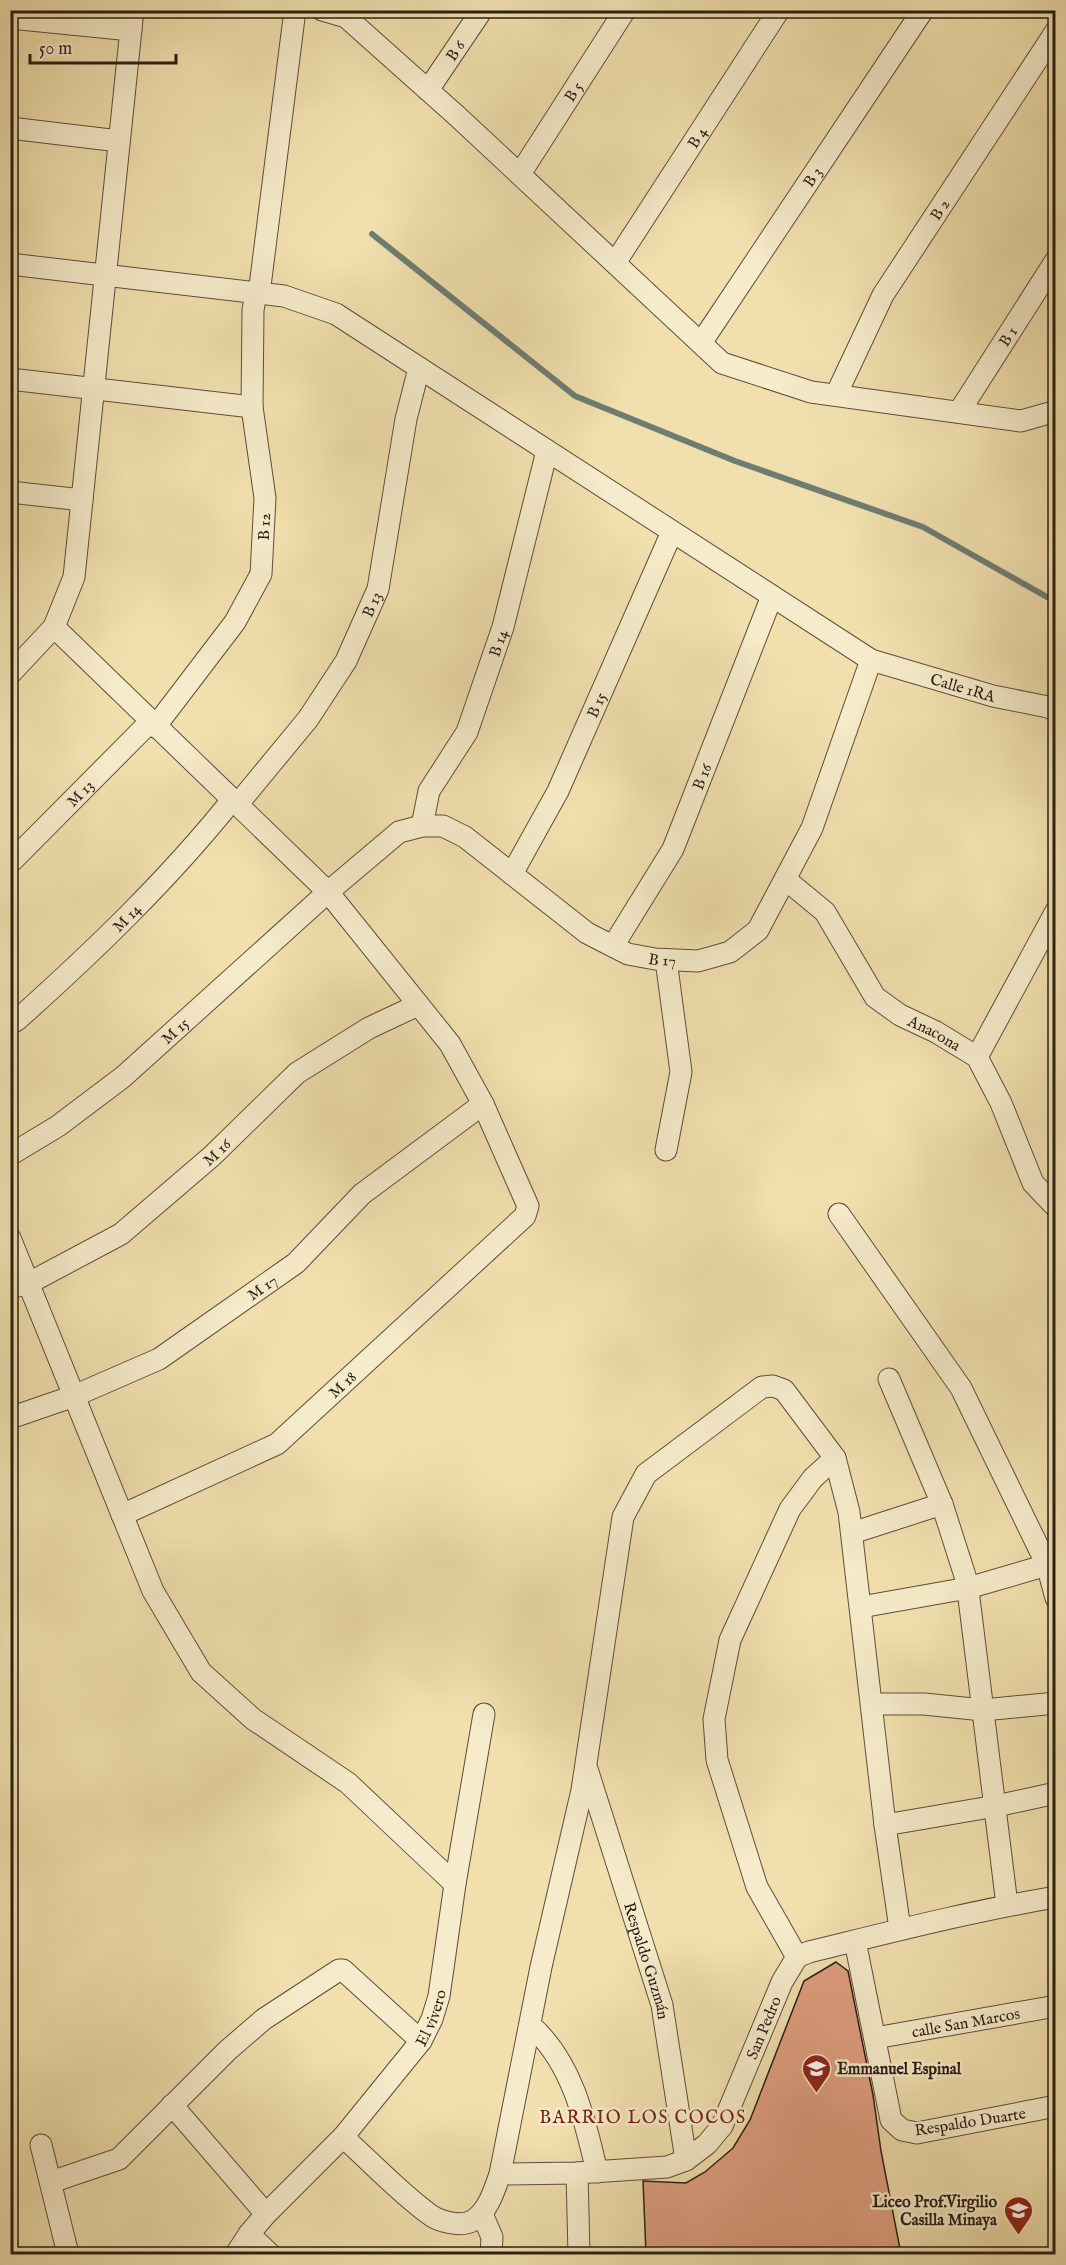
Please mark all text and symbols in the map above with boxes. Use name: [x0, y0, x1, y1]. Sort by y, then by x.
scale bar: [30, 27, 176, 65]
street label: B 6: [442, 37, 471, 66]
text: 50 m: [39, 38, 72, 61]
street label: B 5: [561, 79, 588, 106]
street label: B 4: [684, 123, 713, 153]
street label: B 3: [800, 164, 827, 192]
street label: B 2: [927, 196, 955, 225]
street label: B 1: [995, 323, 1023, 351]
street label: B 12: [255, 512, 276, 541]
street label: B 13: [359, 589, 387, 621]
street label: B 14: [485, 627, 513, 660]
street label: Calle 1RA: [928, 670, 998, 708]
street label: B 15: [583, 690, 612, 722]
street label: B 16: [689, 761, 718, 793]
street label: M 13: [63, 776, 99, 812]
street label: M 14: [109, 900, 146, 937]
street label: B 17: [646, 950, 676, 972]
street label: Anacona: [903, 1012, 964, 1057]
street label: M 15: [158, 1014, 194, 1049]
street label: M 16: [200, 1135, 236, 1171]
street label: M 17: [244, 1271, 282, 1306]
street label: M 18: [325, 1368, 361, 1403]
street label: Respaldo Guzmán: [618, 1900, 672, 2021]
street label: El vivero: [412, 1988, 452, 2050]
street label: San Pedro: [743, 1993, 787, 2063]
street label: calle San Marcos: [910, 2005, 1022, 2043]
school or university icon: Emmanuel Espinal: [800, 2052, 832, 2094]
place label: Emmanuel Espinal: [837, 2060, 962, 2080]
street label: Respaldo Duarte: [913, 2104, 1027, 2142]
district label: BARRIO LOS COCOS: [539, 2107, 747, 2130]
place label: Liceo Prof.Virgilio Casilla Minaya: [872, 2193, 998, 2231]
school or university icon: Liceo Prof.Virgilio Casilla Minaya: [1002, 2194, 1034, 2236]

